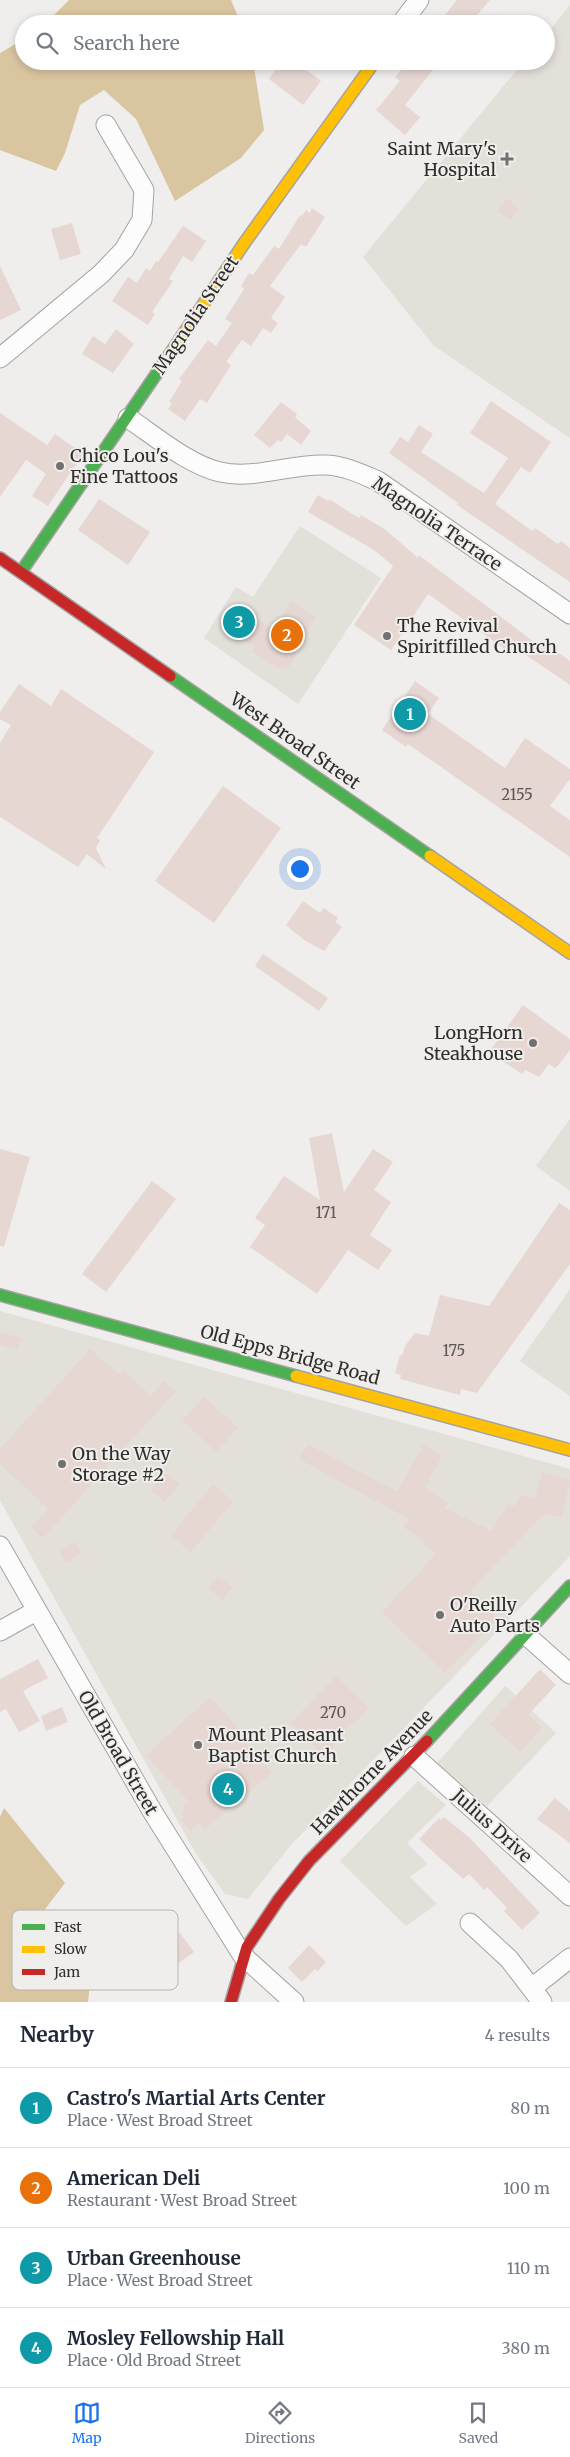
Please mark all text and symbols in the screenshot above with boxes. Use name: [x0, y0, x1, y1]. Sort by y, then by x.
search box: [15, 15, 555, 70]
icon: search: [33, 29, 61, 57]
text: Search here: [73, 31, 180, 55]
place label: Saint Mary's Hospital: [387, 137, 496, 181]
marker: Saint Mary's Hospital: [500, 152, 514, 166]
street label: Magnolia Street: [148, 251, 244, 378]
place label: Chico Lou's Fine Tattoos: [70, 444, 178, 488]
marker: Chico Lou's Fine Tattoos: [54, 460, 66, 472]
street label: Magnolia Terrace: [368, 472, 507, 576]
pin: 3: [223, 603, 255, 641]
place label: The Revival Spiritfilled Church: [397, 614, 557, 658]
pin: 2: [271, 616, 303, 654]
marker: The Revival Spiritfilled Church: [381, 630, 393, 642]
street label: West Broad Street: [225, 687, 365, 794]
pin: 1: [394, 695, 426, 733]
house number: 2155: [501, 785, 533, 804]
your location: [287, 856, 313, 882]
place label: LongHorn Steakhouse: [424, 1021, 523, 1065]
marker: LongHorn Steakhouse: [527, 1037, 539, 1049]
house number: 171: [316, 1203, 337, 1222]
street label: Old Epps Bridge Road: [198, 1319, 383, 1390]
house number: 175: [443, 1341, 465, 1360]
place label: On the Way Storage #2: [72, 1442, 171, 1486]
marker: On the Way Storage #2: [56, 1458, 68, 1470]
place label: O'Reilly Auto Parts: [449, 1593, 540, 1637]
marker: O'Reilly Auto Parts: [434, 1609, 446, 1621]
street label: Old Broad Street: [73, 1686, 163, 1819]
house number: 270: [320, 1703, 346, 1722]
street label: Hawthorne Avenue: [306, 1704, 437, 1839]
place label: Mount Pleasant Baptist Church: [208, 1723, 344, 1767]
marker: Mount Pleasant Baptist Church: [192, 1739, 204, 1751]
pin: 4: [212, 1770, 244, 1808]
street label: Julius Drive: [447, 1783, 537, 1867]
legend: [12, 1910, 178, 1990]
text: Fast: [54, 1918, 82, 1936]
text: Slow: [54, 1940, 87, 1958]
text: Jam: [53, 1963, 80, 1981]
text: Nearby: [20, 2021, 94, 2048]
text: 4 results: [484, 2025, 550, 2045]
text: Castro's Martial Arts Center: [67, 2086, 326, 2110]
text: 1: [32, 2098, 40, 2118]
text: 80 m: [511, 2098, 550, 2118]
text: Place · West Broad Street: [67, 2110, 253, 2130]
text: American Deli: [67, 2166, 200, 2190]
text: 2: [31, 2178, 41, 2198]
text: 100 m: [503, 2178, 550, 2198]
text: Restaurant · West Broad Street: [67, 2190, 297, 2210]
text: Urban Greenhouse: [67, 2246, 241, 2270]
text: 3: [31, 2258, 41, 2278]
text: 110 m: [507, 2258, 550, 2278]
text: Place · West Broad Street: [67, 2270, 253, 2290]
text: Mosley Fellowship Hall: [67, 2326, 284, 2350]
text: 4: [31, 2338, 41, 2358]
text: 380 m: [502, 2338, 550, 2358]
text: Place · Old Broad Street: [67, 2350, 241, 2370]
tab: Map: [72, 2399, 102, 2447]
tab: Directions: [245, 2399, 315, 2447]
tab: Saved: [459, 2399, 498, 2447]

